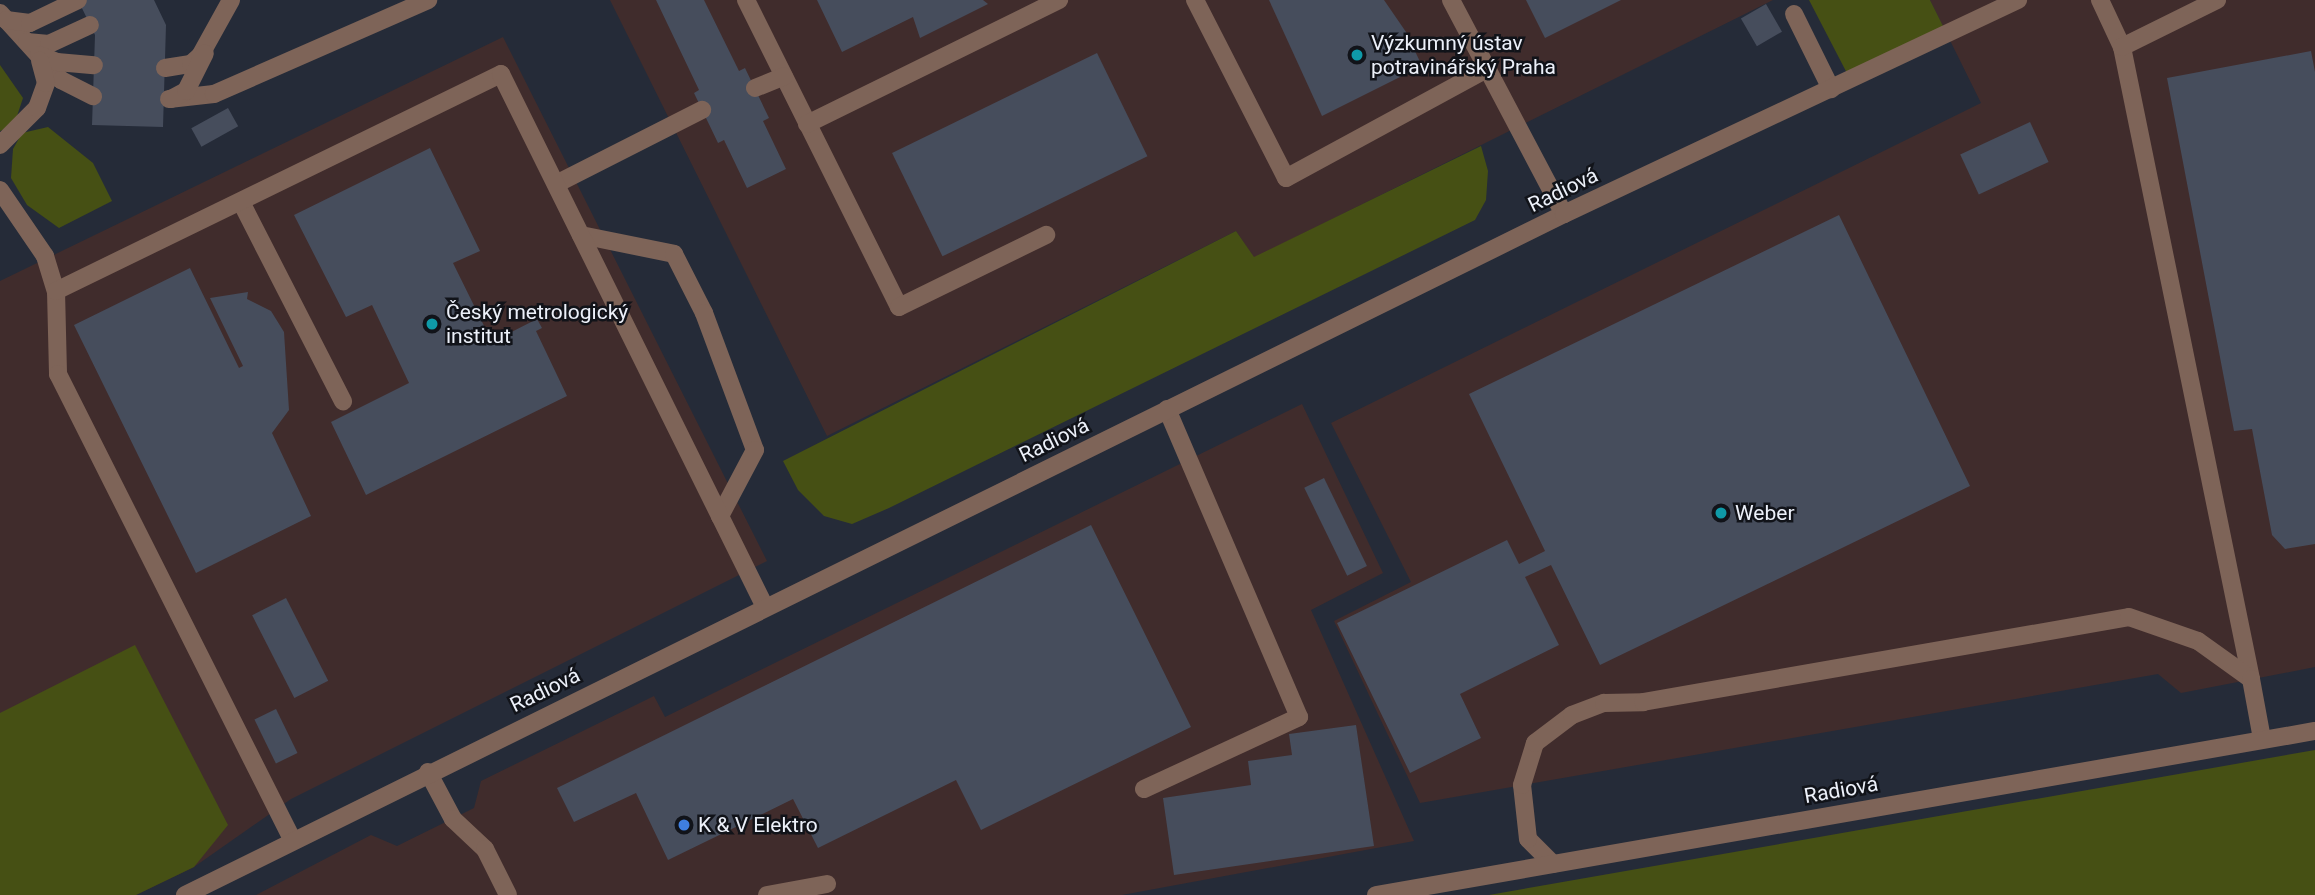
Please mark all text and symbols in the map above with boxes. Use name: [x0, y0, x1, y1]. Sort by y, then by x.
place label: Výzkumný ústav potravinářský Praha: [1371, 30, 1556, 80]
marker: Výzkumný ústav potravinářský Praha: [1349, 47, 1365, 63]
street label: Radiová: [1524, 162, 1602, 218]
place label: Český metrologický institut: [446, 299, 628, 349]
marker: Český metrologický institut: [424, 316, 440, 332]
street label: Radiová: [1015, 412, 1093, 468]
place label: Weber: [1735, 500, 1794, 526]
marker: Weber: [1713, 505, 1729, 521]
street label: Radiová: [506, 662, 584, 718]
street label: Radiová: [1802, 771, 1880, 809]
place label: K & V Elektro: [698, 812, 818, 838]
marker: K & V Elektro: [676, 817, 692, 833]

